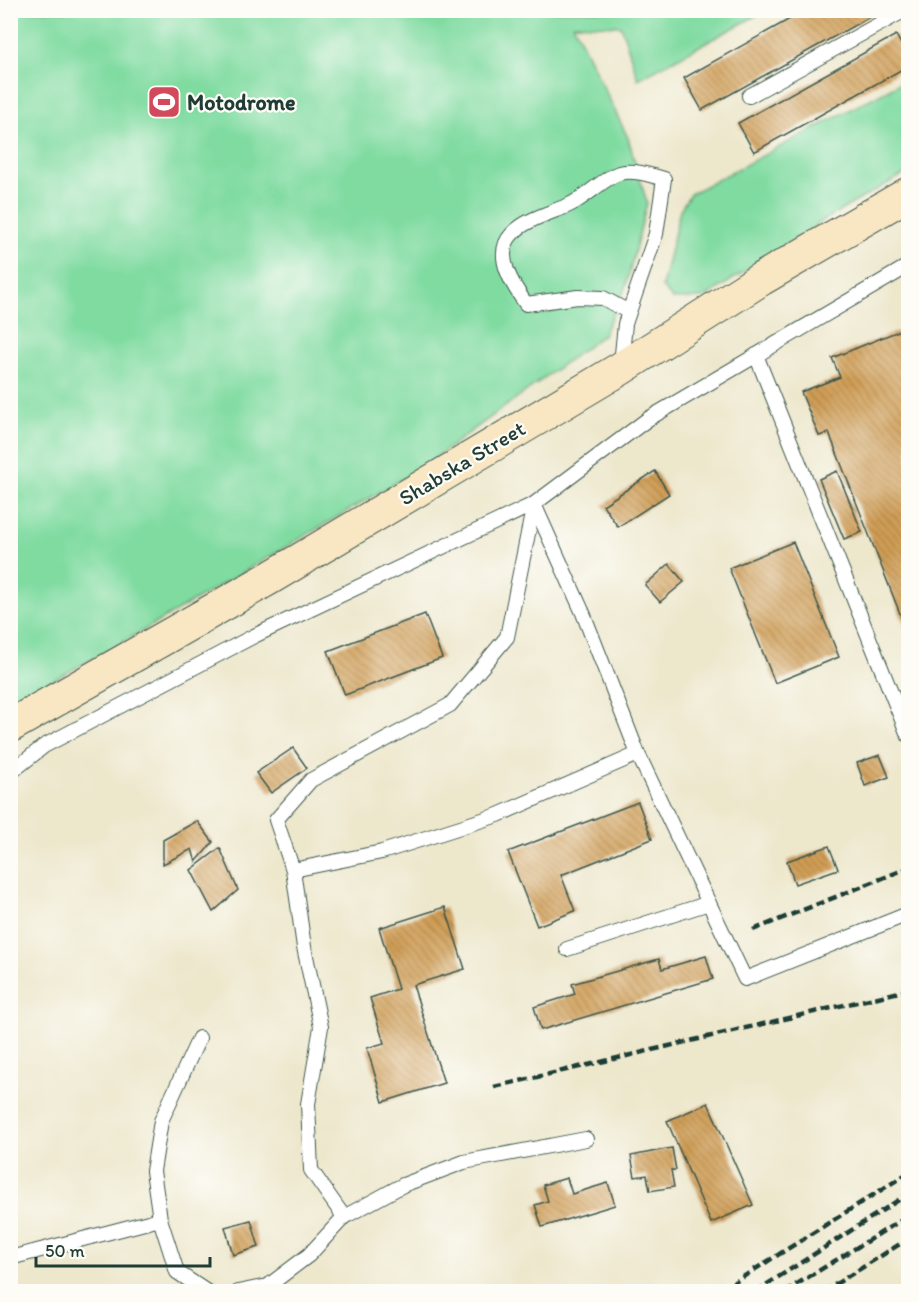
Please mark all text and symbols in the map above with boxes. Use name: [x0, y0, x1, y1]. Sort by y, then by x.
sports icon: Motodrome: [146, 84, 182, 120]
place label: Motodrome: [187, 89, 296, 116]
street label: Shabska Street: [394, 415, 530, 511]
scale bar: [36, 1230, 210, 1268]
text: 50 m: [45, 1240, 85, 1262]

